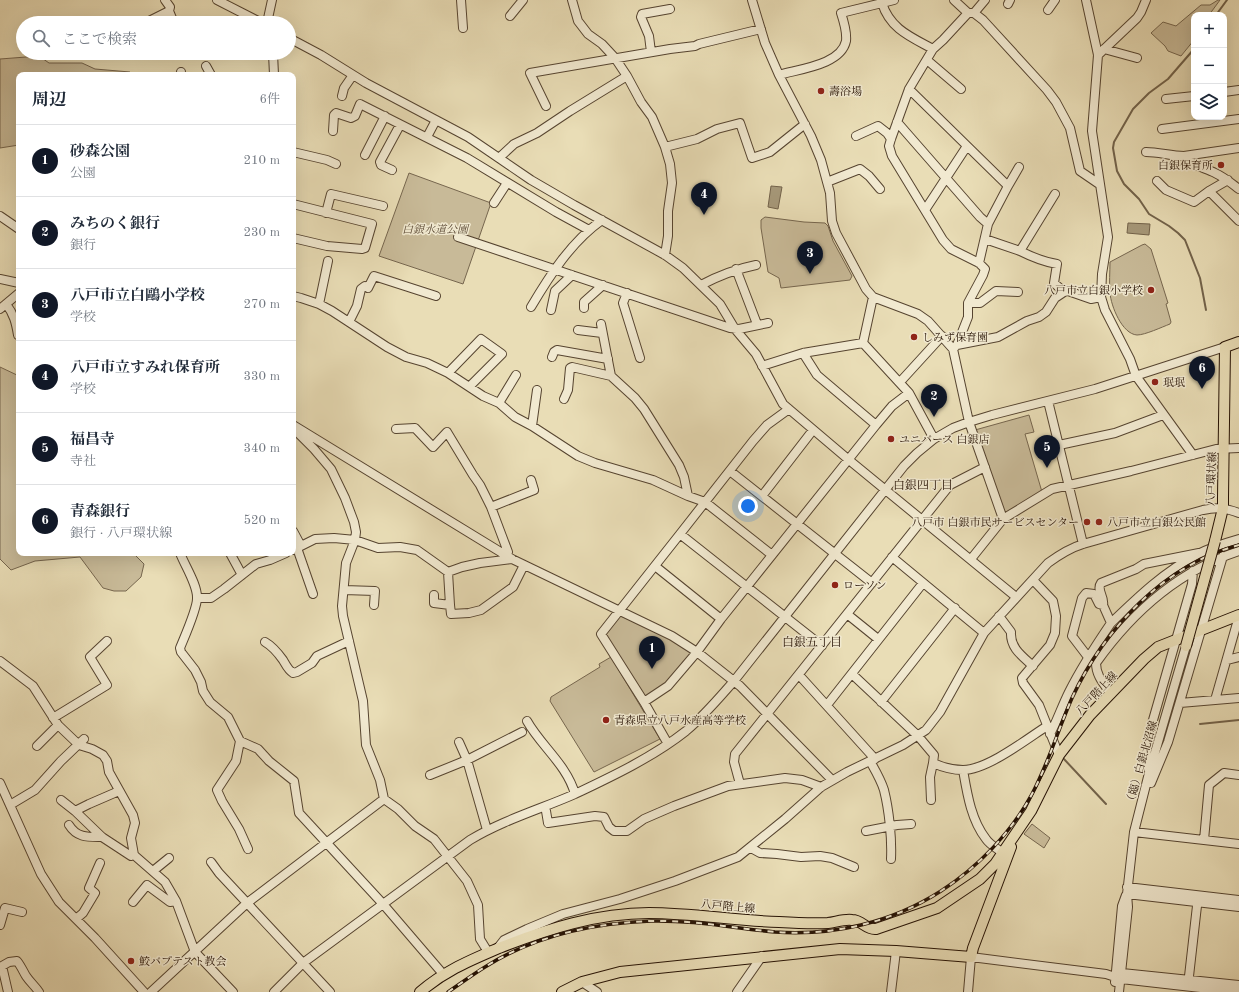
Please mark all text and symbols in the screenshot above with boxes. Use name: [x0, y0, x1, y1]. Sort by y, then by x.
map controls: [1191, 12, 1227, 120]
button: +: [1191, 12, 1227, 48]
search box: [16, 16, 296, 60]
icon: search: [30, 27, 52, 49]
text: ここで検索: [62, 33, 137, 48]
button: −: [1191, 48, 1227, 84]
button: layers: [1191, 84, 1227, 120]
place label: 壽浴場: [829, 85, 862, 98]
marker: 壽浴場: [816, 86, 826, 96]
text: 周辺: [32, 92, 66, 109]
text: 6件: [259, 93, 280, 106]
text: 砂森公園: [70, 145, 130, 160]
text: 1: [41, 154, 49, 167]
text: 210 m: [243, 154, 280, 167]
place label: 白銀保育所: [1158, 159, 1213, 172]
marker: 白銀保育所: [1216, 160, 1226, 170]
text: 公園: [70, 167, 96, 180]
pin: 4: [691, 182, 717, 215]
text: みちのく銀行: [70, 217, 160, 232]
park label: 白銀水道公園: [402, 223, 470, 236]
text: 2: [41, 226, 49, 239]
text: 230 m: [243, 226, 280, 239]
text: 銀行: [70, 239, 96, 252]
pin: 3: [797, 241, 823, 274]
place label: 八戸市立白銀小学校: [1044, 284, 1143, 297]
marker: 八戸市立白銀小学校: [1146, 285, 1156, 295]
text: 八戸市立白鷗小学校: [70, 289, 205, 304]
text: 3: [41, 298, 49, 311]
text: 270 m: [243, 298, 280, 311]
text: 学校: [70, 311, 96, 324]
place label: しみず保育園: [922, 331, 988, 344]
marker: しみず保育園: [909, 332, 919, 342]
pin: 6: [1189, 356, 1215, 389]
text: 八戸市立すみれ保育所: [70, 361, 220, 376]
text: 4: [41, 370, 49, 383]
text: 330 m: [243, 370, 280, 383]
marker: 珉珉: [1150, 377, 1160, 387]
place label: 珉珉: [1163, 377, 1185, 389]
text: 学校: [70, 383, 96, 396]
pin: 2: [921, 384, 947, 417]
text: 福昌寺: [70, 433, 115, 448]
place label: ユニバース 白銀店: [899, 433, 990, 446]
marker: ユニバース 白銀店: [886, 434, 896, 444]
pin: 5: [1034, 435, 1060, 468]
text: 5: [41, 442, 49, 455]
text: 340 m: [243, 442, 280, 455]
street label: 八戸環状線: [1204, 451, 1219, 507]
text: 寺社: [70, 455, 96, 468]
district label: 白銀四丁目: [893, 478, 953, 492]
your location: [738, 496, 758, 516]
text: 青森銀行: [70, 505, 130, 520]
text: 6: [41, 514, 49, 527]
text: 520 m: [243, 514, 280, 527]
place label: 八戸市 白銀市民サービスセンター: [911, 516, 1079, 529]
place label: 八戸市立白銀公民館: [1107, 516, 1206, 529]
marker: 八戸市 白銀市民サービスセンター: [1082, 517, 1092, 527]
marker: 八戸市立白銀公民館: [1094, 517, 1104, 527]
text: 銀行 · 八戸環状線: [70, 527, 172, 540]
marker: ローソン: [830, 580, 840, 590]
place label: ローソン: [843, 581, 887, 592]
district label: 白銀五丁目: [782, 635, 842, 649]
pin: 1: [639, 636, 665, 669]
street label: 八戸階上線: [1073, 669, 1120, 718]
place label: 青森県立八戸水産高等学校: [614, 714, 746, 727]
marker: 青森県立八戸水産高等学校: [601, 715, 611, 725]
street label: （臨）白銀北沼線: [1123, 719, 1160, 807]
street label: 八戸階上線: [700, 898, 756, 915]
place label: 鮫バプテスト教会: [139, 955, 227, 968]
marker: 鮫バプテスト教会: [126, 956, 136, 966]

